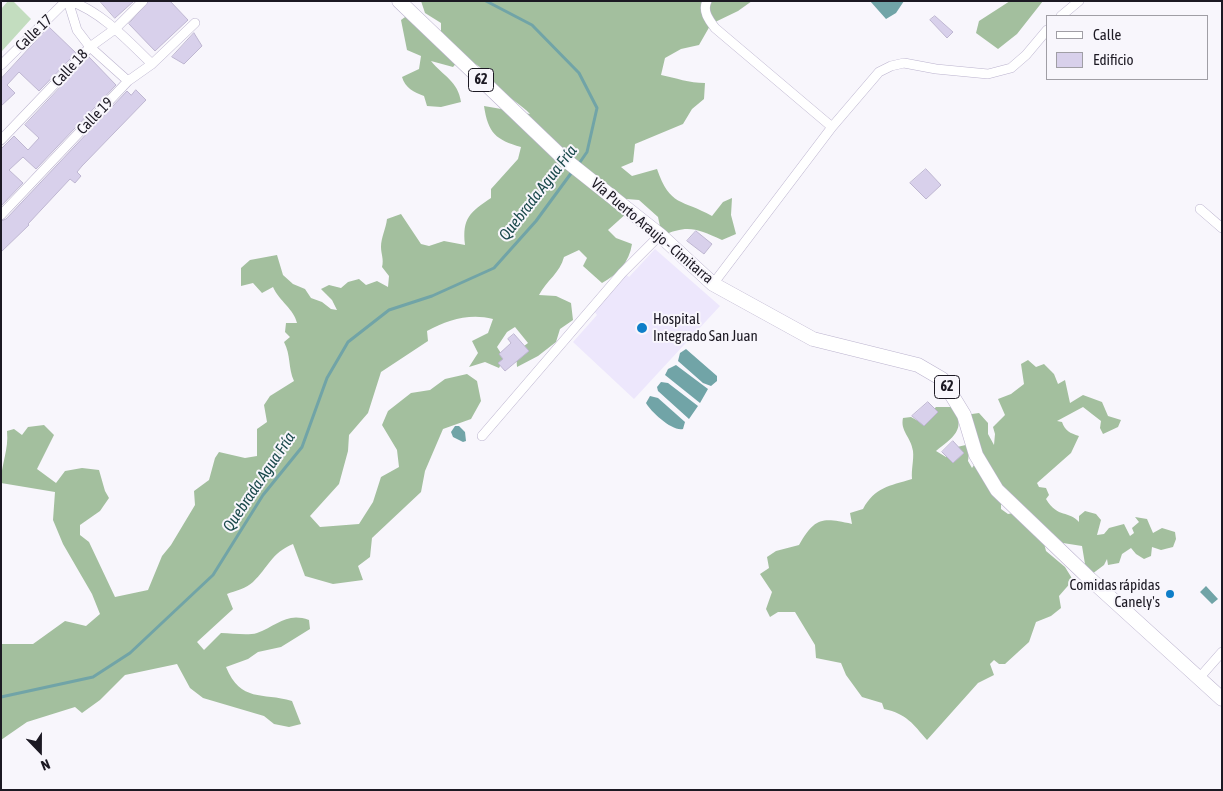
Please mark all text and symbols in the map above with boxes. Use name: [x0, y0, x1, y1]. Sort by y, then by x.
street label: Calle 17: [12, 11, 56, 55]
legend: [1046, 15, 1208, 80]
text: Calle: [1093, 26, 1121, 43]
street label: Calle 18: [48, 46, 92, 90]
text: Edificio: [1093, 51, 1134, 68]
road number: 62: [468, 68, 494, 92]
street label: Calle 19: [73, 94, 117, 138]
water label: Quebrada Agua Fría: [495, 142, 581, 244]
street label: Vía Puerto Araujo - Cimitarra: [587, 175, 717, 287]
place label: Hospital Integrado San Juan: [653, 310, 758, 345]
marker: Hospital Integrado San Juan: [635, 321, 649, 335]
road number: 62: [934, 376, 960, 398]
water label: Quebrada Agua Fría: [219, 429, 299, 535]
place label: Comidas rápidas Canely's: [1069, 576, 1160, 611]
marker: Comidas rápidas Canely's: [1164, 588, 1176, 600]
north arrow: [15, 726, 65, 776]
text: N: [39, 756, 52, 774]

